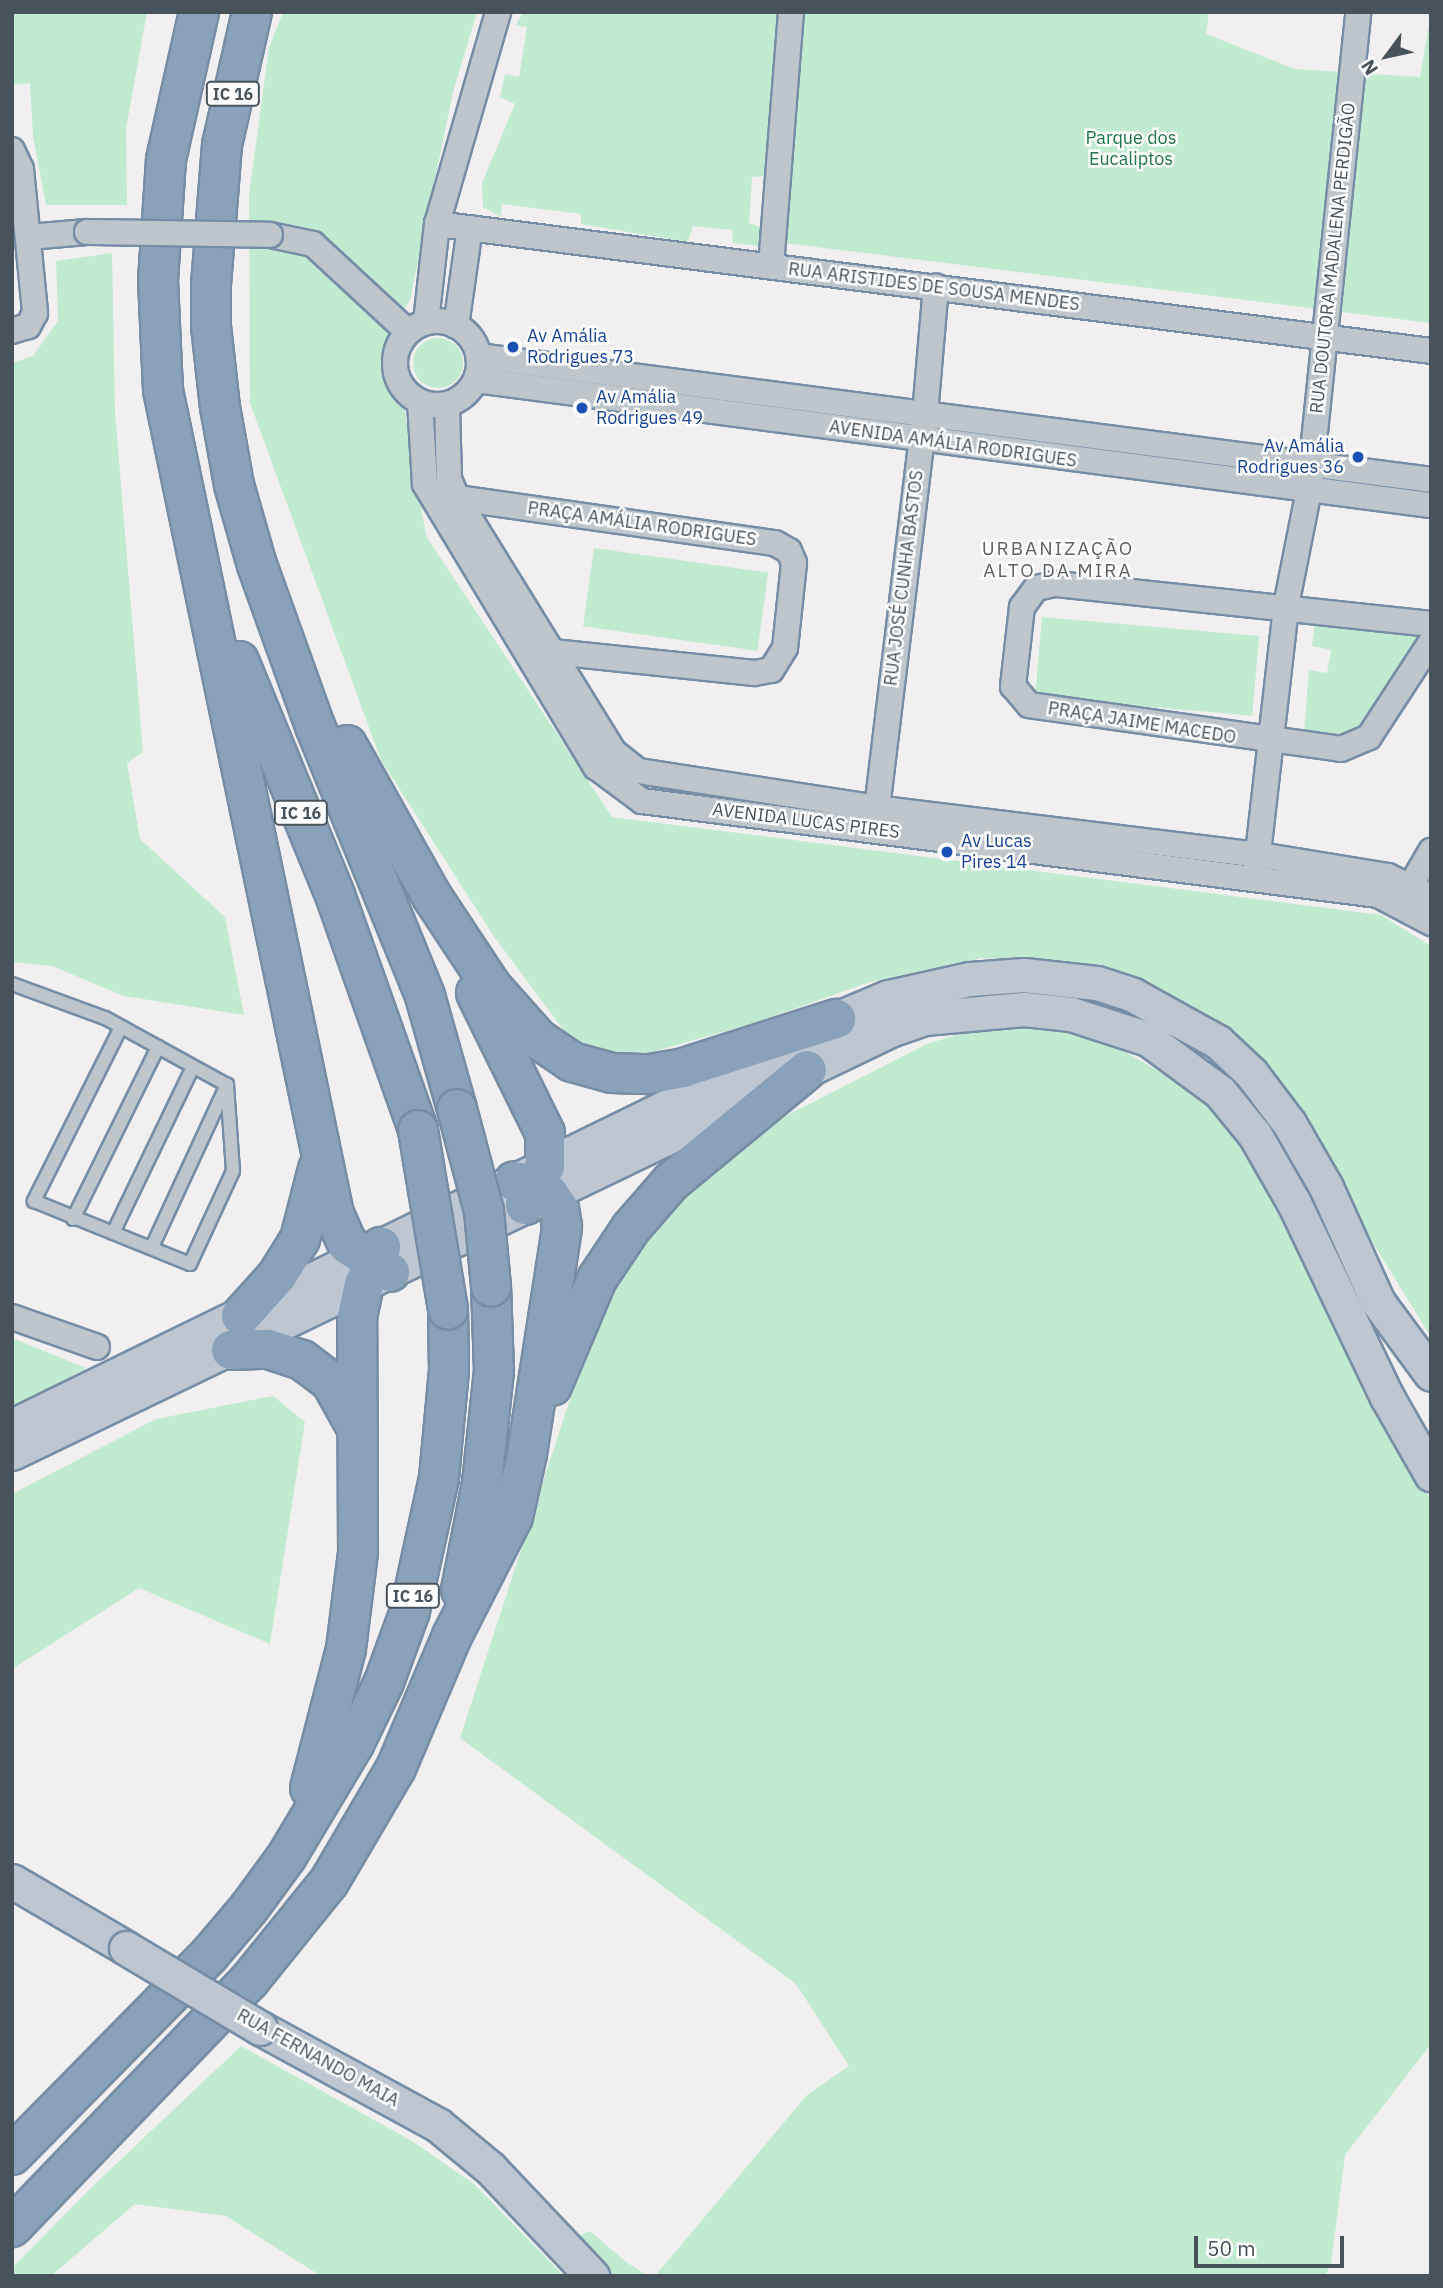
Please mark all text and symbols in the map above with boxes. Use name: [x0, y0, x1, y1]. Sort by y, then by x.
north arrow: [1352, 21, 1422, 91]
text: N: [1356, 55, 1383, 80]
road number: IC 16: [205, 82, 261, 106]
street label: RUA DOUTORA MADALENA PERDIGÃO: [1306, 102, 1360, 414]
park label: Parque dos Eucaliptos: [1086, 128, 1176, 170]
street label: RUA ARISTIDES DE SOUSA MENDES: [787, 258, 1081, 316]
place label: Av Amália Rodrigues 73: [527, 326, 634, 368]
marker: Av Amália Rodrigues 73: [505, 339, 521, 355]
place label: Av Amália Rodrigues 49: [596, 387, 703, 430]
marker: Av Amália Rodrigues 49: [574, 400, 590, 416]
street label: AVENIDA AMÁLIA RODRIGUES: [828, 416, 1078, 472]
place label: Av Amália Rodrigues 36: [1237, 436, 1344, 478]
marker: Av Amália Rodrigues 36: [1350, 449, 1366, 465]
street label: RUA JOSÉ CUNHA BASTOS: [880, 469, 928, 687]
street label: PRAÇA AMÁLIA RODRIGUES: [526, 497, 758, 551]
district label: URBANIZAÇÃO ALTO DA MIRA: [983, 538, 1133, 582]
street label: PRAÇA JAIME MACEDO: [1046, 697, 1238, 749]
street label: AVENIDA LUCAS PIRES: [711, 799, 901, 843]
road number: IC 16: [273, 800, 329, 826]
place label: Av Lucas Pires 14: [961, 831, 1032, 874]
marker: Av Lucas Pires 14: [939, 844, 955, 860]
road number: IC 16: [385, 1584, 441, 1608]
street label: RUA FERNANDO MAIA: [233, 2004, 403, 2112]
scale bar: [1198, 2222, 1348, 2266]
text: 50 m: [1207, 2234, 1256, 2262]

